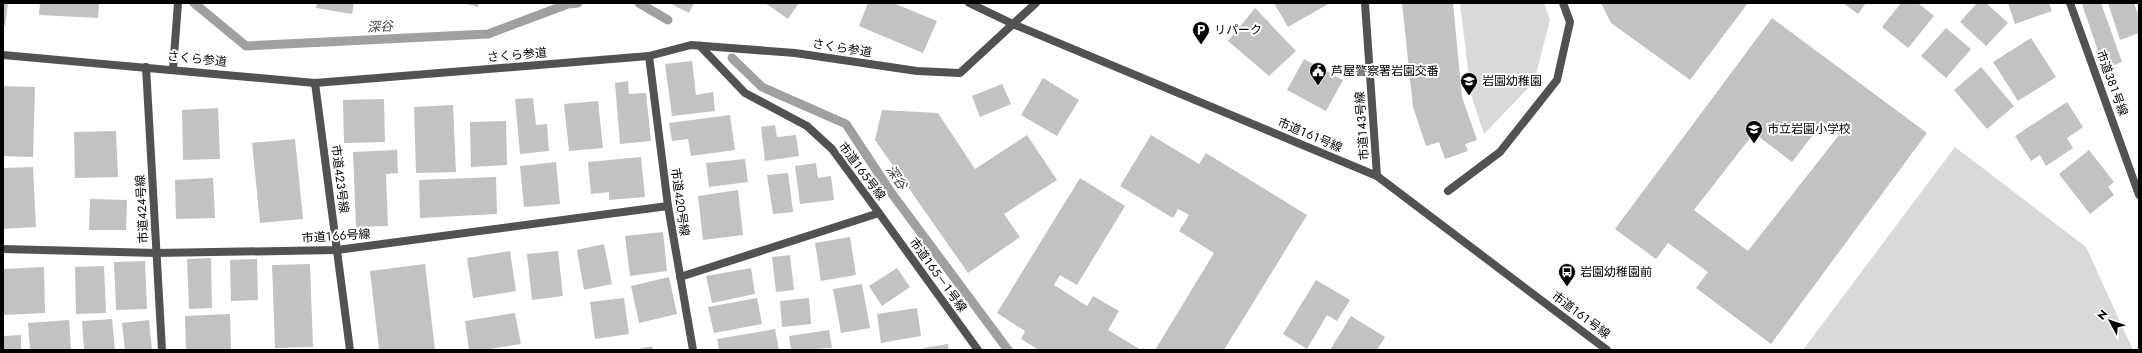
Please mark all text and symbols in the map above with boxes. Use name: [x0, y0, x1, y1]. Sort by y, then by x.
water label: 深谷: [367, 16, 394, 37]
parking icon: リパーク: [1191, 20, 1211, 45]
place label: リパーク: [1214, 21, 1262, 39]
street label: さくら参道: [811, 34, 873, 62]
street label: さくら参道: [486, 43, 548, 67]
street label: さくら参道: [166, 47, 228, 71]
street label: 市道３８１号線: [2092, 48, 2132, 118]
public building icon: 芦屋警察署岩園交番: [1308, 61, 1328, 86]
place label: 芦屋警察署岩園交番: [1331, 62, 1439, 80]
school or university icon: 岩園幼稚園: [1459, 71, 1479, 96]
place label: 岩園幼稚園: [1482, 72, 1542, 90]
street label: 市道１４３号線: [1351, 91, 1373, 161]
street label: 市道１６１号線: [1275, 113, 1345, 157]
school or university icon: 市立岩園小学校: [1744, 119, 1764, 144]
place label: 市立岩園小学校: [1767, 120, 1851, 138]
street label: 市道１６５号線: [834, 138, 890, 204]
street label: 市道４２３号線: [327, 144, 353, 214]
water label: 深谷: [881, 161, 912, 194]
street label: 市道４２０号線: [666, 167, 694, 237]
street label: 市道４２４号線: [131, 174, 153, 244]
street label: 市道１６６号線: [301, 225, 371, 247]
street label: 市道１６５－１号線: [905, 234, 971, 316]
bus stop icon: 岩園幼稚園前: [1557, 262, 1577, 287]
place label: 岩園幼稚園前: [1580, 263, 1652, 281]
street label: 市道１６１号線: [1548, 287, 1614, 343]
north arrow: [2090, 301, 2130, 341]
text: N: [2093, 306, 2111, 323]

